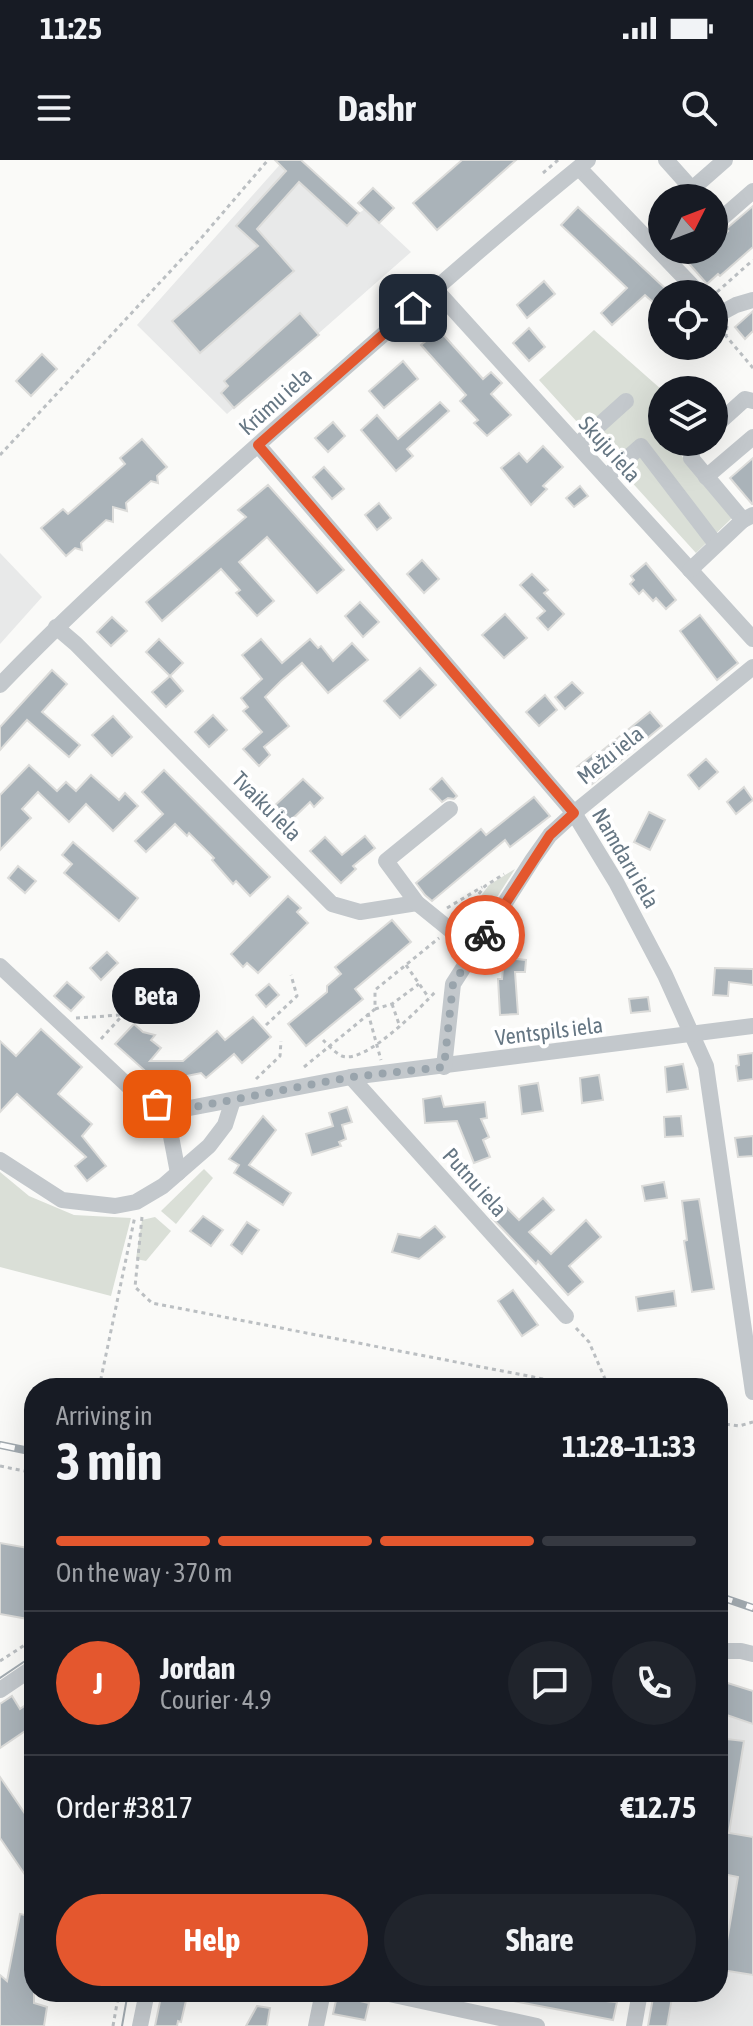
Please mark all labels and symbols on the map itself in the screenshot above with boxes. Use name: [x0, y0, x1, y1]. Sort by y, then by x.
north arrow: [648, 184, 728, 264]
pin: [379, 274, 447, 342]
street label: Krūmu iela: [233, 362, 317, 440]
street label: Skuju iela: [574, 411, 646, 487]
street label: Mežu iela: [572, 721, 648, 789]
street label: Tvaiku iela: [227, 766, 307, 846]
street label: Namdaru iela: [587, 803, 665, 913]
courier: [445, 895, 525, 975]
callout: Beta: [113, 968, 201, 1024]
street label: Ventspils iela: [494, 1012, 604, 1050]
pin: [123, 1070, 191, 1138]
street label: Putnu iela: [438, 1142, 512, 1222]

